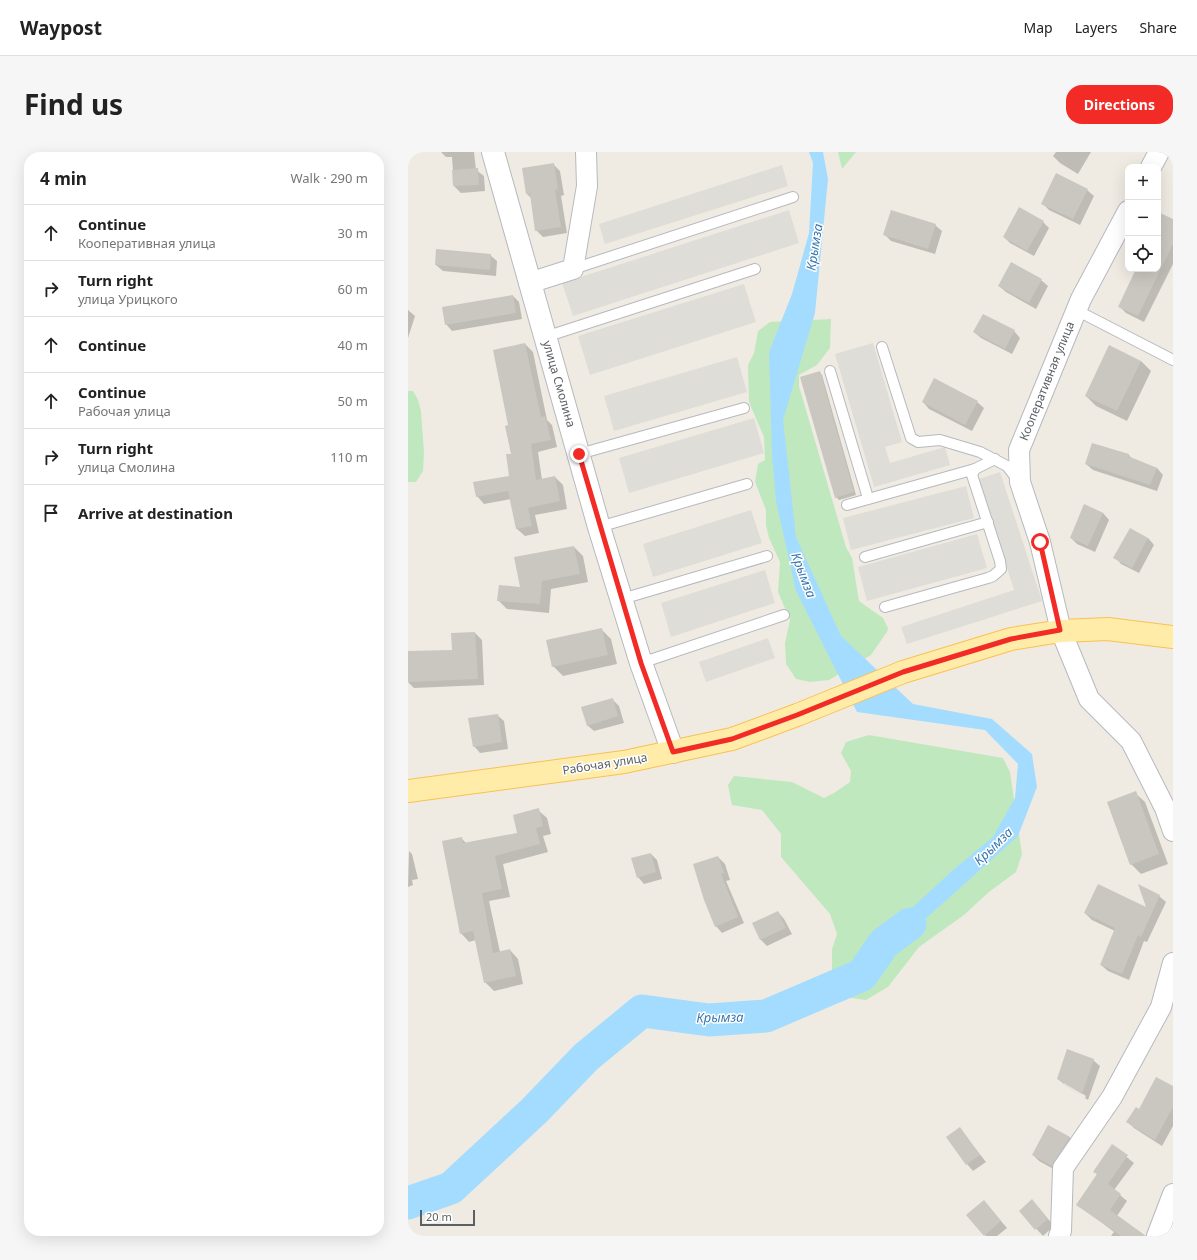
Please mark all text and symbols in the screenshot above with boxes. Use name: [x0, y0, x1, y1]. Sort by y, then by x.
text: Waypost: [20, 15, 102, 41]
text: Map: [1024, 18, 1053, 37]
text: Layers: [1075, 18, 1117, 37]
text: Share: [1139, 18, 1177, 37]
text: Find us: [24, 85, 123, 123]
button: Directions: [1066, 85, 1173, 124]
map controls: [1125, 164, 1161, 272]
button: +: [1125, 164, 1161, 200]
text: 4 min: [40, 167, 87, 190]
text: Walk · 290 m: [290, 169, 368, 187]
button: −: [1125, 200, 1161, 236]
text: Continue: [78, 214, 146, 234]
icon: ahead: [40, 222, 62, 244]
water label: Крымза: [801, 222, 827, 272]
text: 30 m: [338, 224, 368, 242]
text: Кооперативная улица: [78, 234, 216, 252]
button: locate: [1125, 236, 1161, 272]
text: Turn right: [78, 270, 153, 290]
icon: right: [40, 278, 62, 300]
text: 60 m: [338, 280, 368, 298]
text: улица Урицкого: [78, 290, 178, 308]
street label: Кооперативная улица: [1015, 319, 1078, 443]
icon: ahead: [40, 334, 62, 356]
text: Continue: [78, 335, 146, 355]
text: 40 m: [338, 336, 368, 354]
street label: улица Смолина: [539, 338, 580, 429]
text: Continue: [78, 382, 146, 402]
icon: ahead: [40, 390, 62, 412]
text: 50 m: [338, 392, 368, 410]
text: Рабочая улица: [78, 402, 171, 420]
text: Turn right: [78, 438, 153, 458]
route end: [570, 445, 588, 463]
icon: right: [40, 446, 62, 468]
text: 110 m: [330, 448, 368, 466]
text: улица Смолина: [78, 458, 175, 476]
icon: arrive: [40, 502, 62, 524]
text: Arrive at destination: [78, 503, 233, 523]
route start: [1031, 533, 1049, 551]
water label: Крымза: [787, 550, 821, 601]
street label: Рабочая улица: [561, 748, 649, 779]
water label: Крымза: [970, 823, 1017, 869]
water label: Крымза: [696, 1008, 744, 1026]
scale bar: [420, 1208, 475, 1227]
text: 20 m: [426, 1209, 452, 1224]

